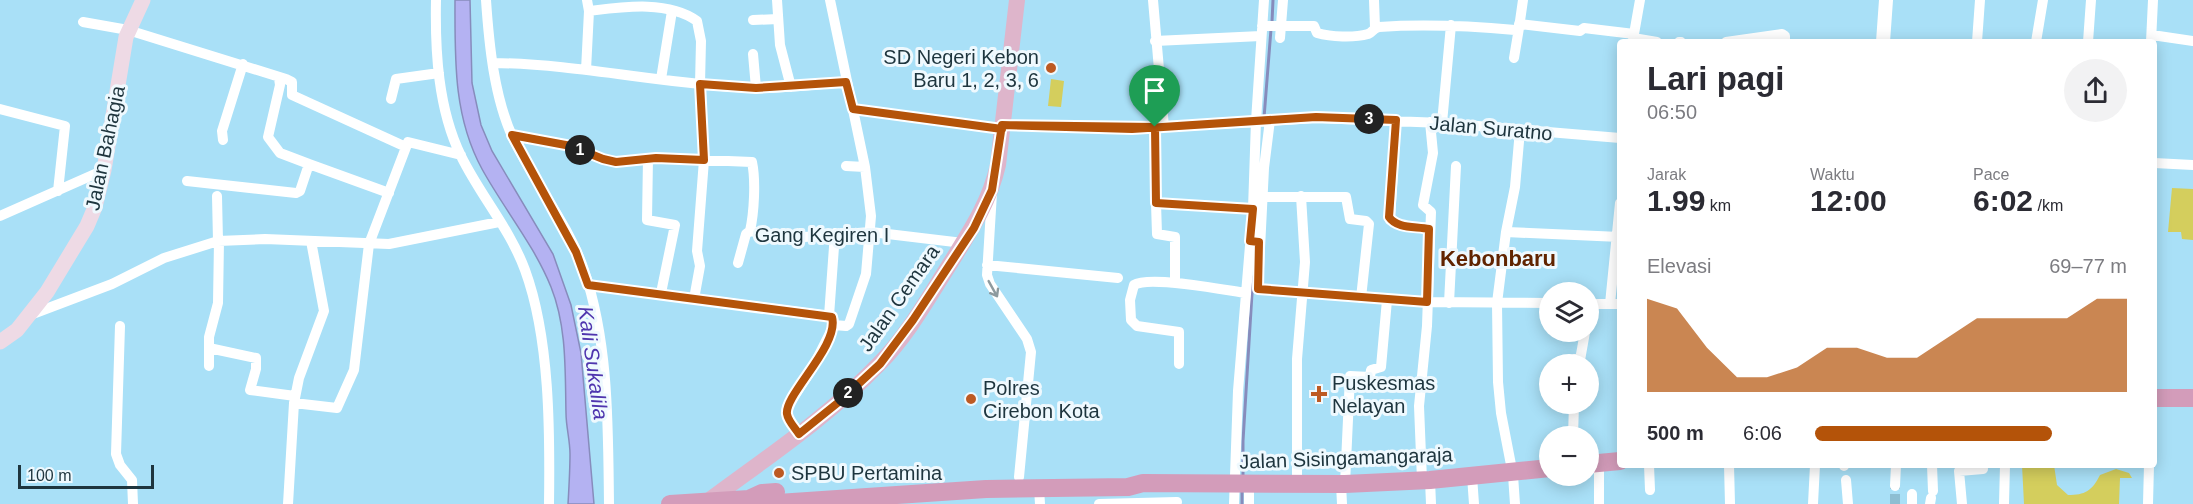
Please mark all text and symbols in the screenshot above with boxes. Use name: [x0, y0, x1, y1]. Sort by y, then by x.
place label: SD Negeri Kebon Baru 1, 2, 3, 6: [883, 46, 1039, 91]
button: share: [2064, 59, 2127, 122]
text: Lari pagi: [1647, 60, 1785, 97]
marker: SD Negeri Kebon Baru 1, 2, 3, 6: [1044, 61, 1058, 75]
pin: [1129, 65, 1180, 127]
icon: arrive: [1138, 74, 1171, 107]
street label: Jalan Bahagia: [81, 83, 129, 212]
text: 06:50: [1647, 101, 1697, 123]
pin: 3: [1354, 104, 1384, 134]
text: 3: [1365, 110, 1373, 127]
street label: Jalan Suratno: [1429, 112, 1553, 144]
pin: 1: [565, 135, 595, 165]
text: 1: [576, 141, 584, 158]
text: Jarak: [1647, 166, 1686, 183]
text: Waktu: [1810, 166, 1855, 183]
text: Pace: [1973, 166, 2009, 183]
text: 1.99: [1647, 184, 1705, 217]
text: 12:00: [1810, 184, 1887, 217]
text: 6:02: [1973, 184, 2033, 217]
text: km: [1705, 197, 1731, 214]
text: /km: [2033, 197, 2063, 214]
street label: Gang Kegiren I: [755, 224, 889, 246]
street label: Jalan Cemara: [854, 240, 944, 355]
district label: Kebonbaru: [1440, 246, 1556, 271]
text: Elevasi: [1647, 255, 1711, 277]
text: 69–77 m: [2049, 255, 2127, 277]
one-way arrow: [988, 280, 1000, 297]
map controls: [1539, 282, 1599, 486]
button: layers: [1539, 282, 1599, 342]
water label: Kali Sukalila: [574, 305, 613, 421]
button: +: [1539, 354, 1599, 414]
place label: Puskesmas Nelayan: [1332, 372, 1435, 417]
place label: Polres Cirebon Kota: [983, 377, 1101, 422]
pin: 2: [833, 378, 863, 408]
text: 2: [844, 384, 852, 401]
marker: Puskesmas Nelayan: [1310, 385, 1328, 403]
marker: Polres Cirebon Kota: [964, 392, 978, 406]
text: 500 m: [1647, 422, 1704, 444]
text: 6:06: [1743, 422, 1782, 444]
button: −: [1539, 426, 1599, 486]
street label: Jalan Sisingamangaraja: [1239, 443, 1454, 473]
scale bar: [18, 462, 154, 490]
place label: SPBU Pertamina: [791, 462, 943, 484]
marker: SPBU Pertamina: [772, 466, 786, 480]
text: 100 m: [27, 467, 71, 484]

